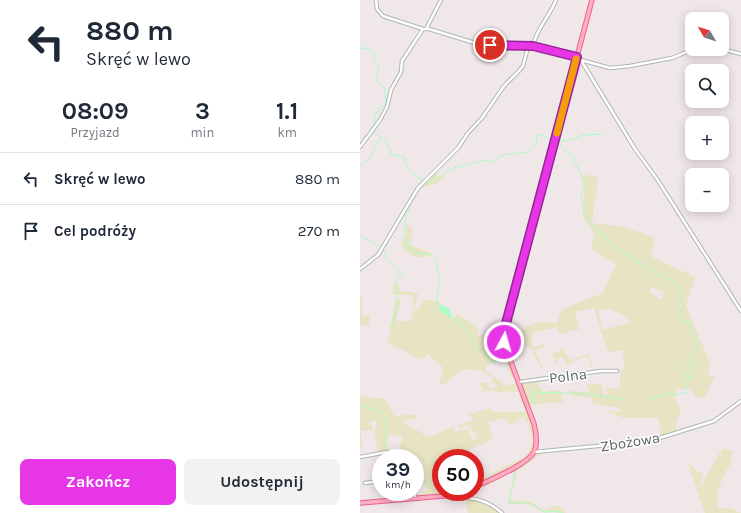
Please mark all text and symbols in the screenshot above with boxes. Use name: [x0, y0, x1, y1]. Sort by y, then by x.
north arrow: [685, 12, 729, 56]
map controls: [685, 12, 729, 212]
text: 880 m: [86, 14, 174, 47]
icon: left: [20, 16, 72, 68]
pin: [473, 28, 507, 62]
icon: arrive: [479, 34, 501, 56]
text: Skręć w lewo: [86, 48, 191, 70]
button: search: [685, 64, 729, 108]
text: 08:09: [62, 97, 129, 125]
text: 3: [195, 97, 210, 125]
text: 1.1: [276, 97, 298, 125]
button: +: [685, 116, 729, 160]
text: Przyjazd: [71, 125, 120, 140]
text: min: [190, 125, 214, 140]
text: km: [277, 125, 297, 140]
icon: left: [20, 168, 42, 190]
button: −: [685, 168, 729, 212]
text: Skręć w lewo: [54, 170, 146, 188]
text: 880 m: [295, 170, 340, 188]
icon: arrive: [20, 220, 42, 242]
text: Cel podróży: [54, 222, 136, 240]
text: 270 m: [298, 222, 340, 240]
position arrow: [483, 321, 525, 363]
street label: Polna: [548, 365, 588, 387]
street label: Zbożowa: [599, 428, 661, 456]
speed limit sign: 50: [432, 449, 484, 501]
text: 39: [386, 458, 410, 481]
button: Zakończ: [20, 459, 176, 505]
button: Udostępnij: [184, 459, 340, 505]
text: km/h: [385, 479, 411, 491]

